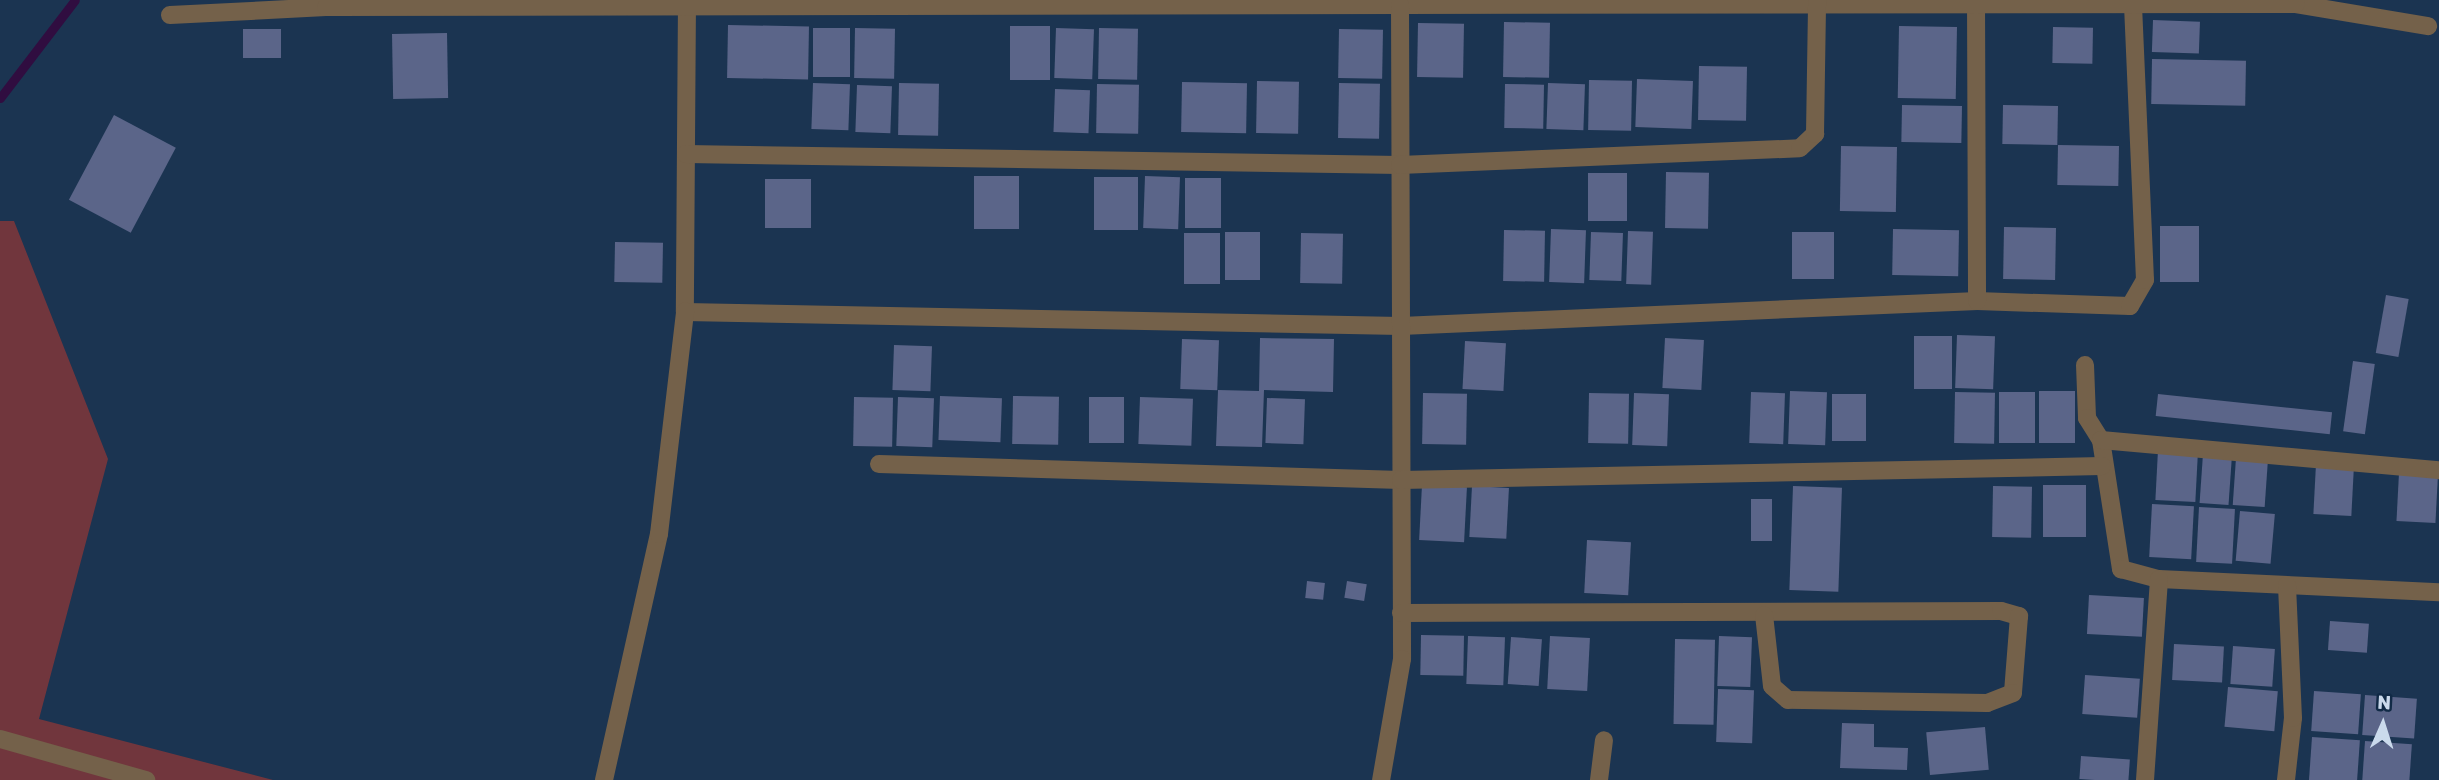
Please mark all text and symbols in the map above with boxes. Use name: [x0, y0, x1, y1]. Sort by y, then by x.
north arrow: [2348, 689, 2418, 759]
text: N: [2377, 691, 2392, 714]

